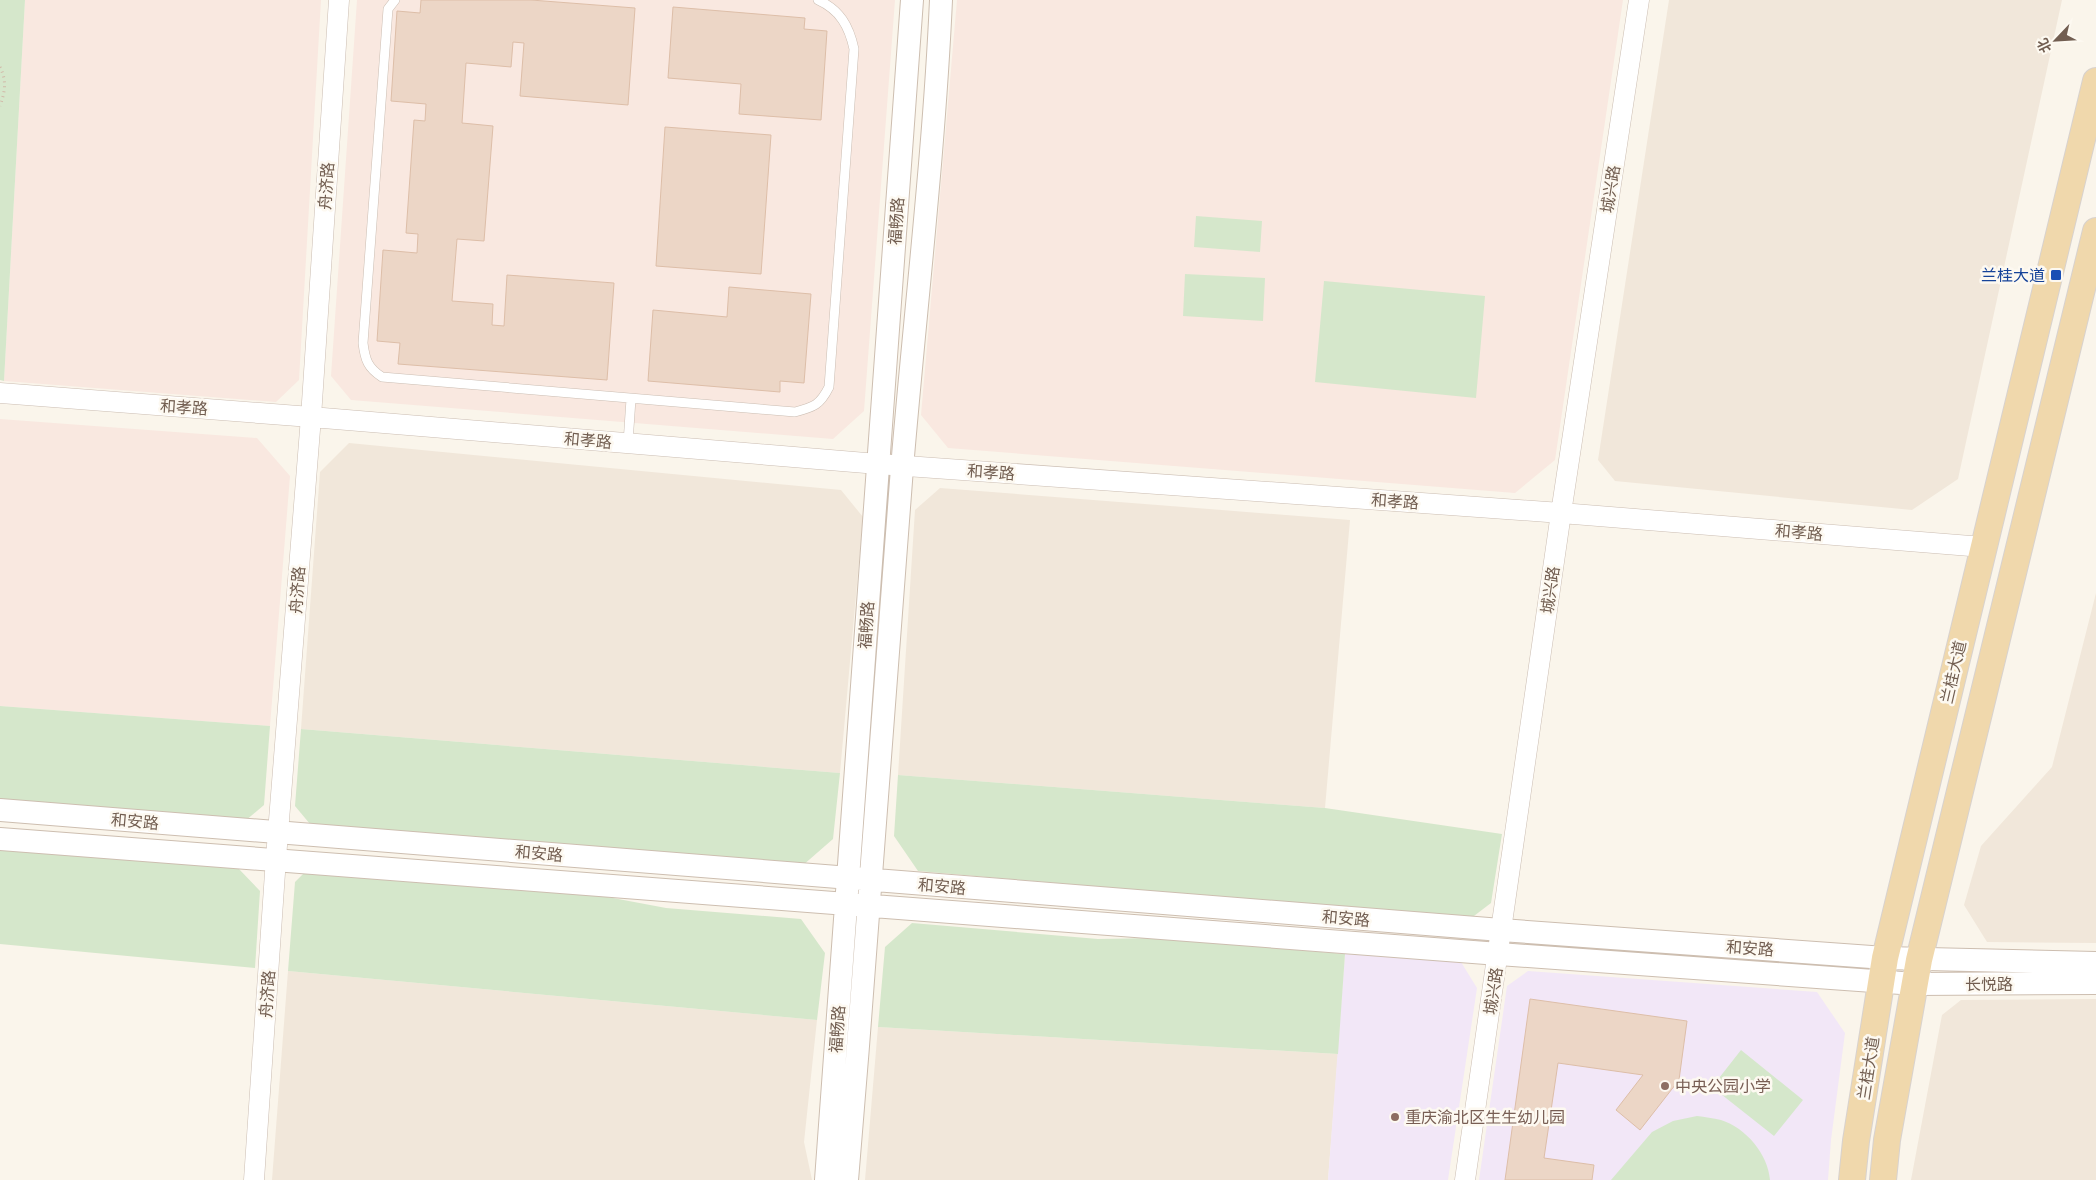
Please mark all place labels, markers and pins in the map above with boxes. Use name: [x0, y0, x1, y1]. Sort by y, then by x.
place label: 兰桂大道: [1981, 265, 2045, 286]
marker: 兰桂大道: [2049, 268, 2063, 282]
place label: 中央公园小学: [1675, 1076, 1771, 1097]
marker: 中央公园小学: [1659, 1080, 1671, 1092]
place label: 重庆渝北区生生幼儿园: [1405, 1107, 1565, 1128]
marker: 重庆渝北区生生幼儿园: [1389, 1111, 1401, 1123]

